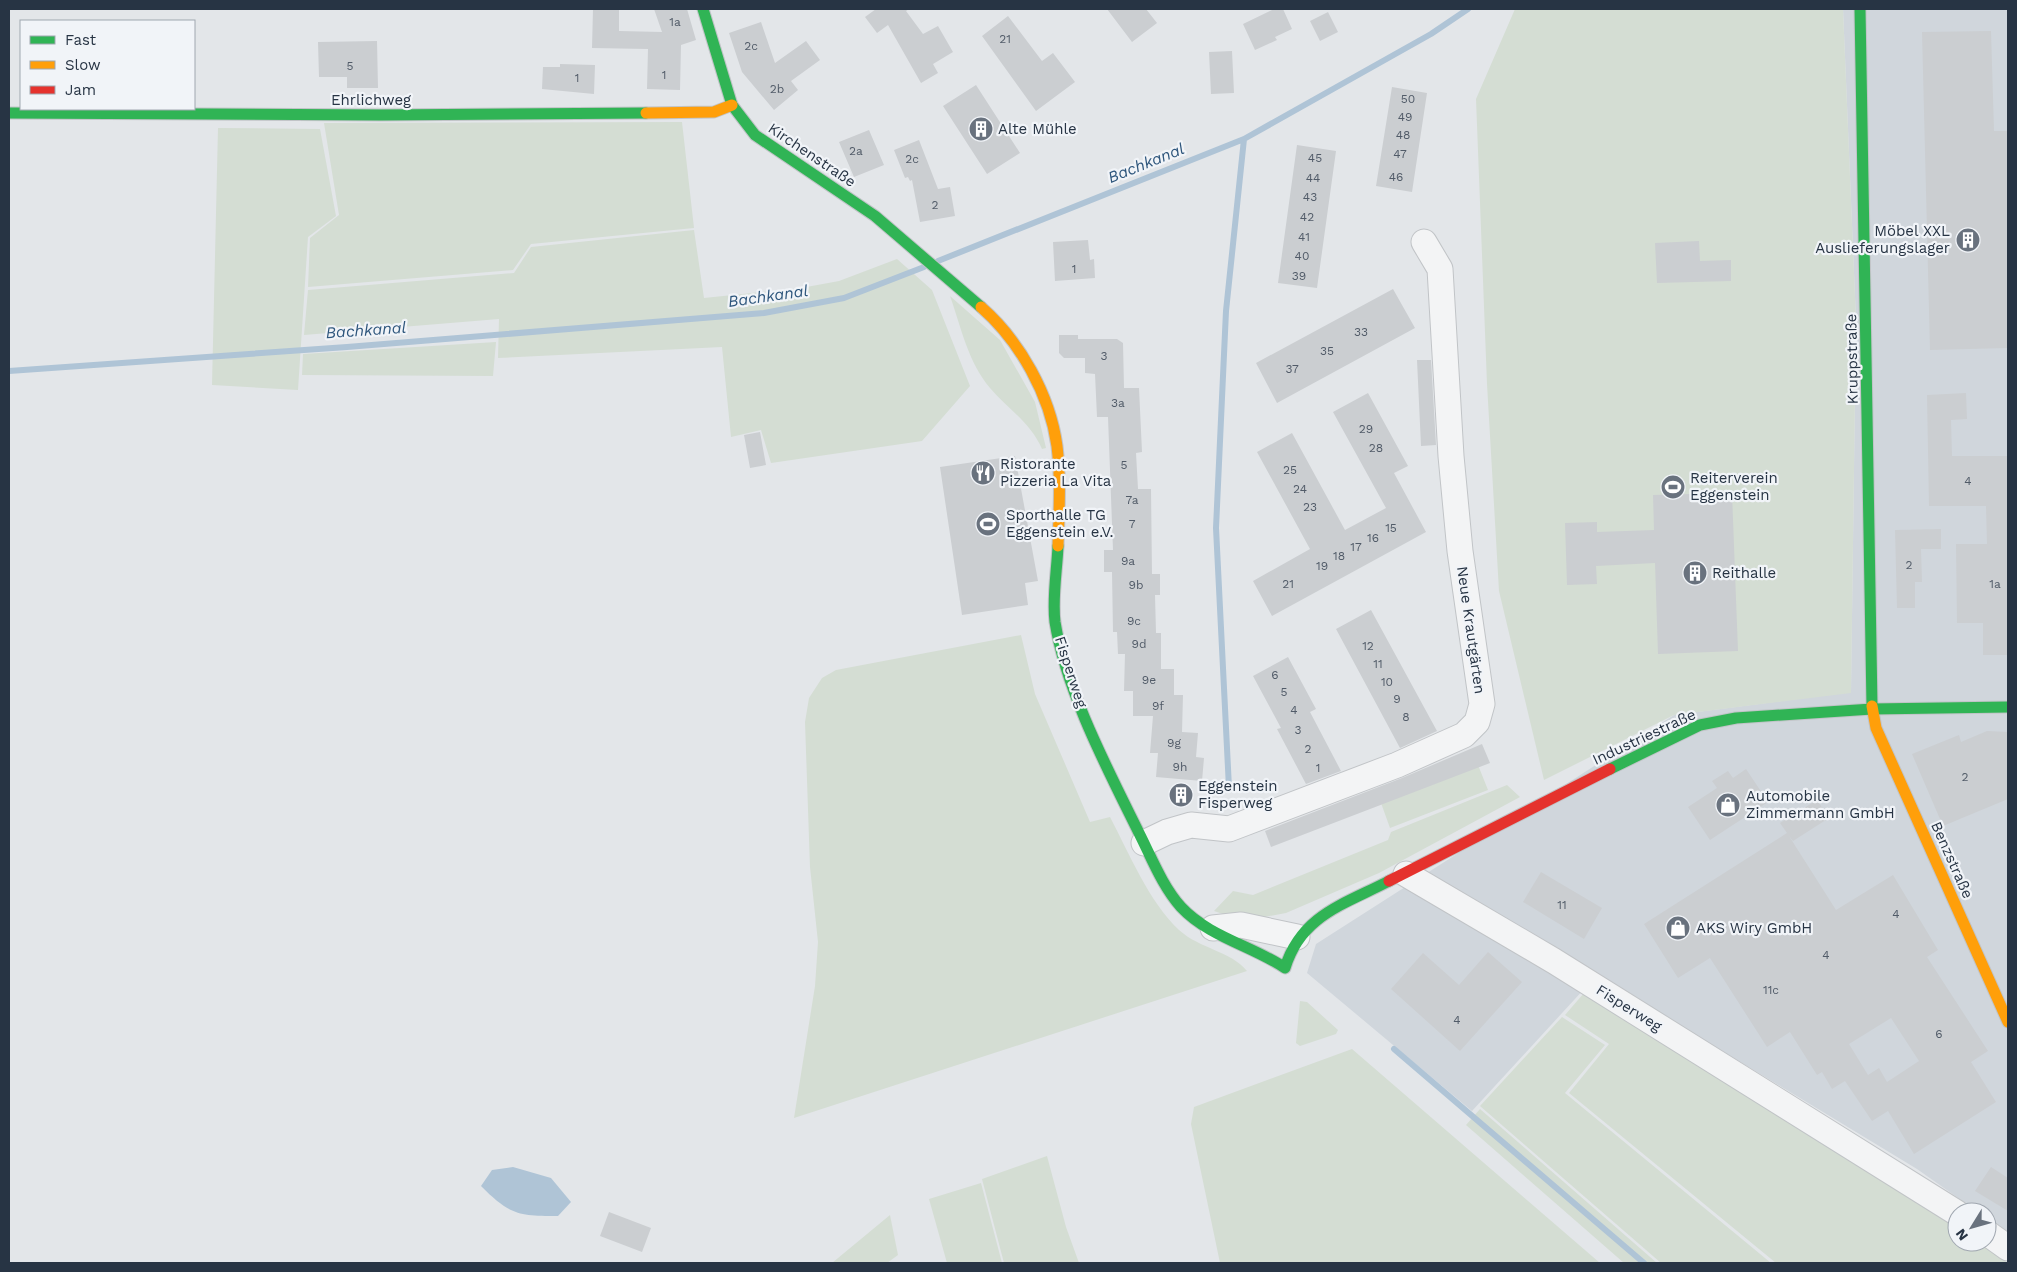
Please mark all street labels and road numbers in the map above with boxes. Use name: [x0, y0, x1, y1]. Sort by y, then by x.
street label: Ehrlichweg: [331, 91, 411, 109]
street label: Kirchenstraße: [765, 119, 859, 191]
street label: Kruppstraße: [1842, 314, 1862, 404]
street label: Neue Krautgärten: [1453, 565, 1489, 695]
street label: Fisperweg: [1051, 634, 1091, 710]
street label: Industriestraße: [1590, 705, 1698, 769]
street label: Benzstraße: [1927, 819, 1977, 901]
street label: Fisperweg: [1593, 981, 1665, 1035]

